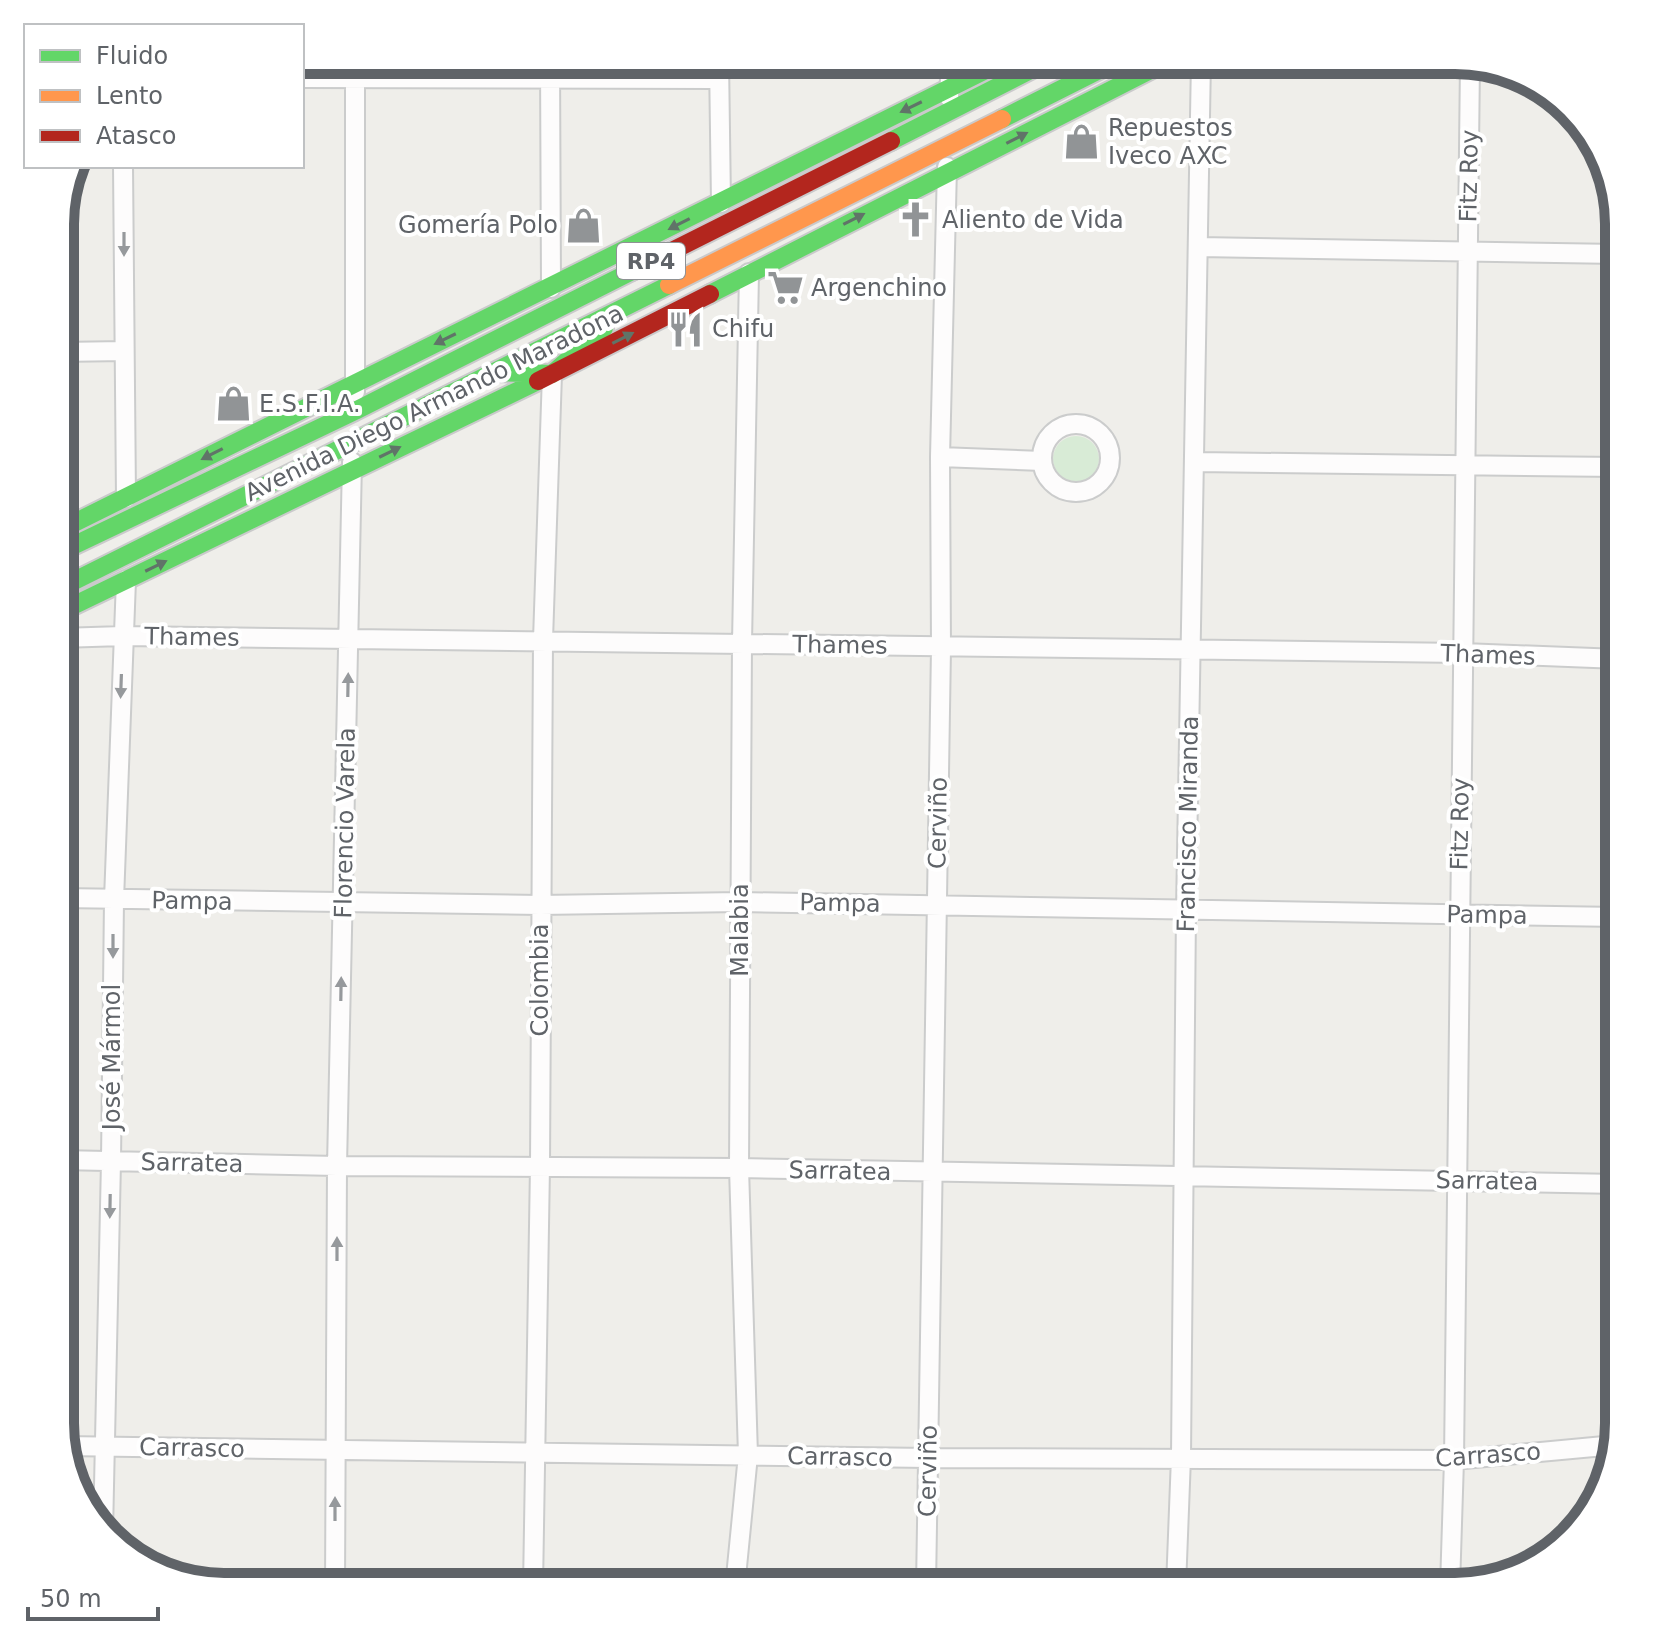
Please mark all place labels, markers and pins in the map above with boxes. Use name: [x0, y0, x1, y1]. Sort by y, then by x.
place label: Repuestos Iveco AXC: [1108, 114, 1233, 170]
shop icon: Repuestos Iveco AXC: [1063, 123, 1101, 161]
church icon: Aliento de Vida: [897, 201, 935, 239]
shop icon: Gomería Polo: [565, 206, 603, 244]
place label: Aliento de Vida: [942, 206, 1124, 234]
place label: Gomería Polo: [398, 211, 558, 239]
supermarket icon: Argenchino: [766, 269, 804, 307]
place label: Argenchino: [811, 274, 947, 302]
restaurant icon: Chifu: [667, 310, 705, 348]
place label: Chifu: [712, 315, 774, 343]
shop icon: E.S.F.I.A.: [214, 385, 252, 423]
place label: E.S.F.I.A.: [259, 390, 361, 418]

